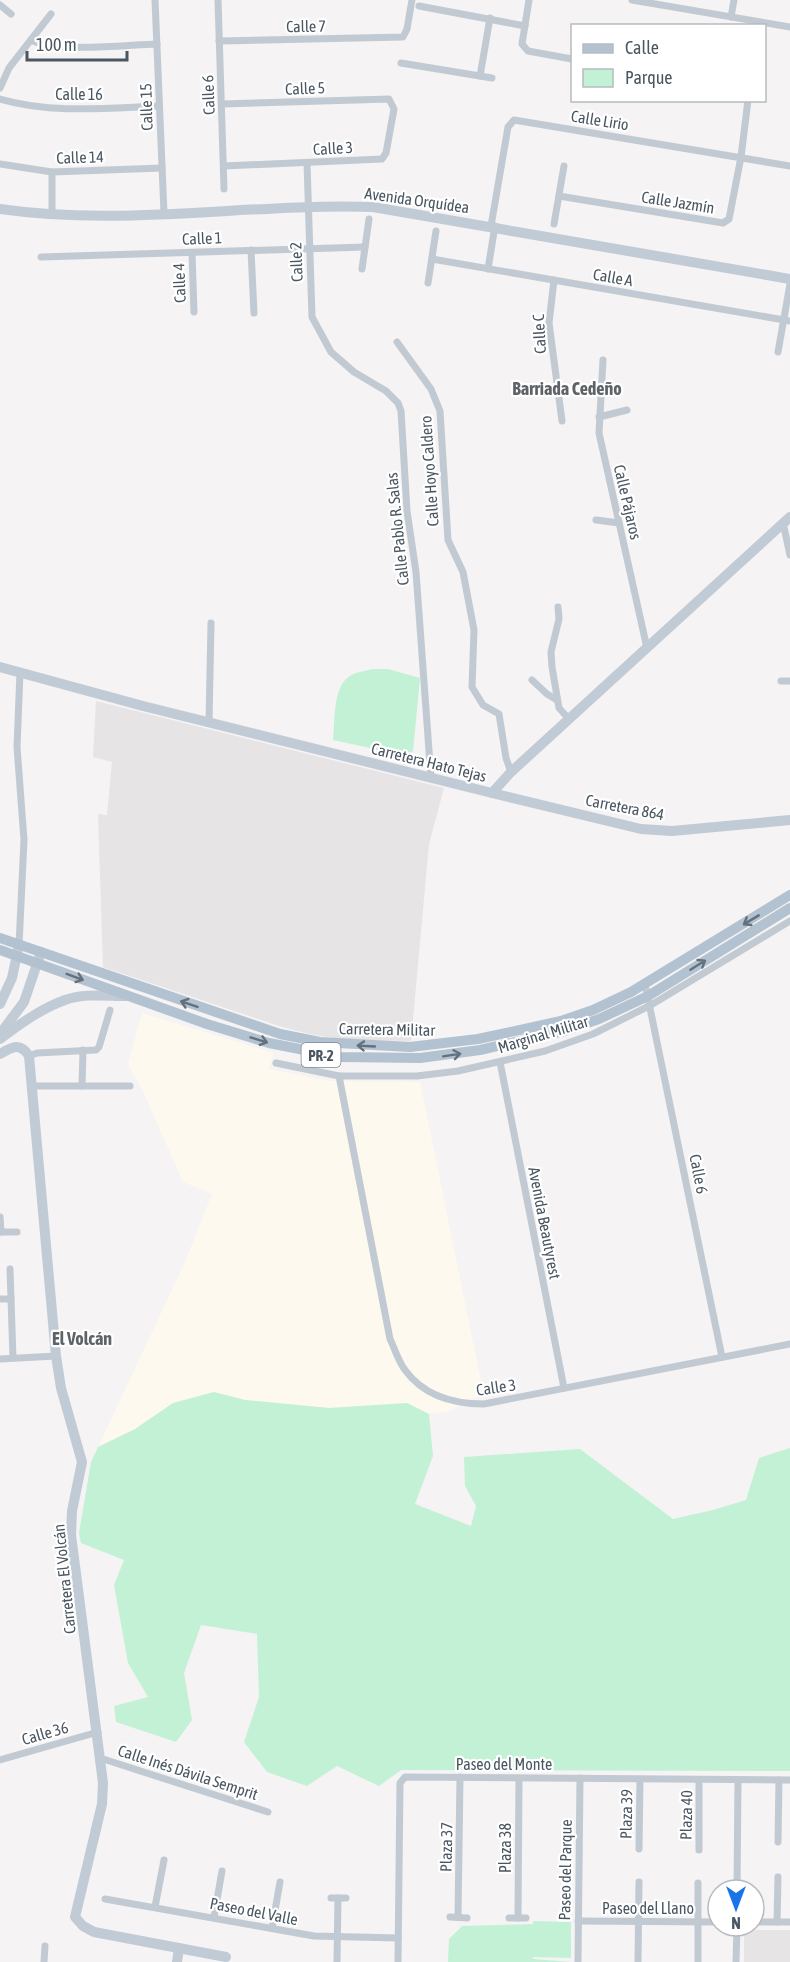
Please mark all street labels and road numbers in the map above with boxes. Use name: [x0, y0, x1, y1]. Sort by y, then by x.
street label: Calle 7: [286, 17, 326, 35]
street label: Calle 6: [198, 75, 218, 115]
street label: Calle 5: [285, 78, 325, 98]
street label: Calle 15: [136, 83, 156, 131]
street label: Calle 16: [55, 85, 103, 103]
street label: Calle Lirio: [570, 107, 630, 133]
street label: Calle 3: [313, 138, 353, 158]
street label: Calle 14: [56, 147, 104, 167]
street label: Avenida Orquídea: [363, 184, 471, 217]
street label: Calle Jazmín: [640, 187, 716, 217]
street label: Calle 1: [182, 228, 222, 248]
street label: Calle 2: [286, 242, 306, 282]
street label: Calle 4: [169, 263, 189, 303]
street label: Calle A: [592, 265, 635, 289]
street label: Calle C: [529, 314, 549, 354]
street label: Calle Hoyo Caldero: [416, 415, 443, 527]
street label: Calle Pájaros: [610, 463, 645, 542]
street label: Calle Pablo R. Salas: [382, 471, 412, 586]
street label: Carretera Hato Tejas: [369, 739, 489, 786]
street label: Carretera 864: [584, 791, 666, 823]
street label: Marginal Militar: [496, 1012, 591, 1057]
street label: Carretera Militar: [339, 1019, 436, 1039]
road number: PR-2: [302, 1043, 340, 1067]
street label: Calle 6: [686, 1153, 712, 1195]
street label: Avenida Beautyrest: [524, 1165, 565, 1281]
street label: Calle 3: [475, 1375, 517, 1399]
street label: Carretera El Volcán: [49, 1523, 79, 1635]
street label: Calle 36: [20, 1718, 70, 1748]
street label: Calle Inés Dávila Semprit: [115, 1741, 261, 1804]
street label: Paseo del Monte: [456, 1755, 552, 1773]
street label: Plaza 39: [617, 1789, 635, 1839]
street label: Plaza 40: [677, 1790, 695, 1840]
street label: Paseo del Parque: [555, 1819, 576, 1921]
street label: Plaza 37: [437, 1822, 455, 1872]
street label: Plaza 38: [496, 1823, 514, 1873]
street label: Paseo del Valle: [209, 1894, 299, 1928]
street label: Paseo del Llano: [602, 1899, 694, 1917]

